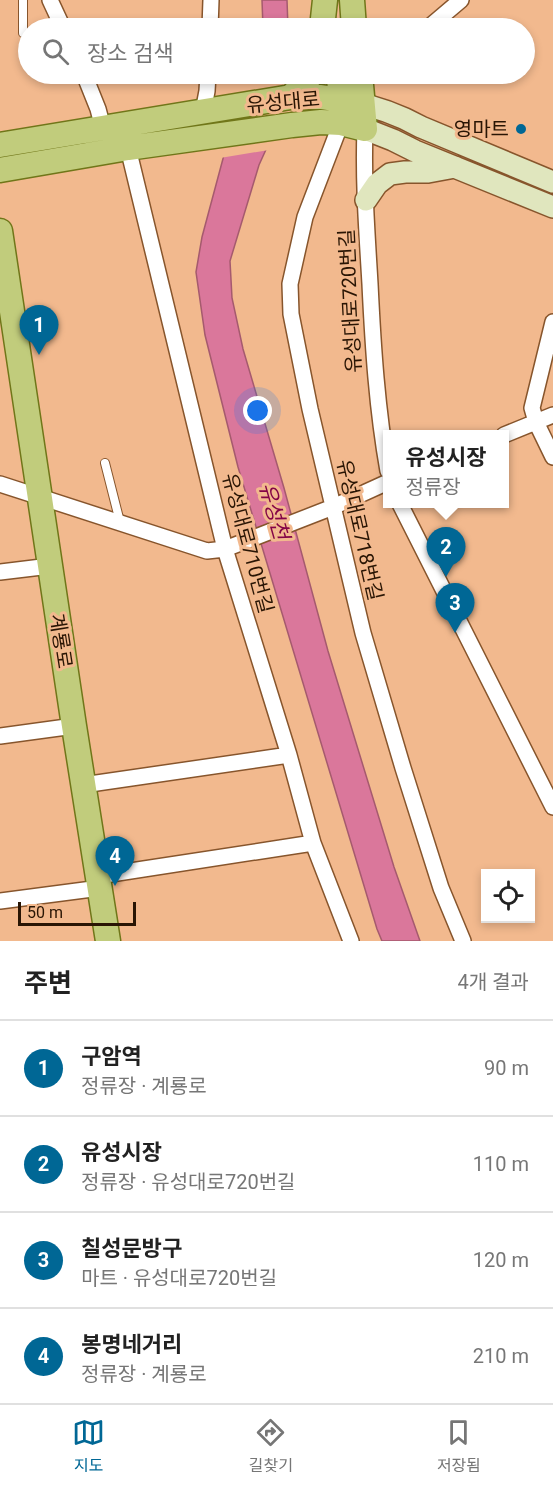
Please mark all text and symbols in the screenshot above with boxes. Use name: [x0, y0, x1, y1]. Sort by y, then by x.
search box: [18, 18, 535, 84]
icon: search: [39, 35, 72, 68]
text: 장소 검색: [87, 41, 173, 66]
street label: 유성대로: [245, 87, 321, 117]
place label: 영마트: [454, 117, 509, 141]
marker: 영마트: [514, 122, 528, 136]
street label: 유성대로720번길: [334, 228, 366, 374]
pin: 1: [20, 306, 58, 355]
your location: [243, 396, 272, 425]
popup: [383, 430, 509, 508]
text: 유성시장: [406, 445, 486, 470]
street label: 유성대로718번길: [332, 457, 388, 603]
street label: 유성대로710번길: [218, 470, 278, 616]
text: 정류장: [406, 475, 461, 499]
water label: 유성천: [254, 480, 294, 545]
pin: 2: [426, 528, 466, 577]
pin: 3: [436, 584, 474, 633]
street label: 계룡로: [45, 612, 77, 670]
pin: 4: [96, 836, 134, 886]
map controls: [481, 869, 535, 923]
button: locate: [481, 869, 535, 923]
scale bar: [18, 899, 136, 926]
text: 50 m: [27, 903, 63, 922]
text: 주변: [24, 968, 72, 998]
text: 4개 결과: [458, 970, 529, 994]
text: 구암역: [81, 1044, 142, 1069]
text: 1: [38, 1056, 49, 1080]
text: 90 m: [484, 1056, 529, 1080]
text: 정류장 · 계룡로: [81, 1074, 207, 1098]
text: 유성시장: [81, 1140, 162, 1165]
text: 2: [38, 1152, 49, 1176]
text: 110 m: [473, 1152, 529, 1176]
text: 정류장 · 유성대로720번길: [81, 1170, 295, 1194]
text: 칠성문방구: [81, 1236, 182, 1261]
text: 3: [38, 1248, 49, 1272]
text: 120 m: [473, 1248, 529, 1272]
text: 마트 · 유성대로720번길: [81, 1266, 277, 1290]
text: 봉명네거리: [81, 1332, 182, 1357]
text: 4: [38, 1344, 49, 1368]
text: 210 m: [473, 1344, 529, 1368]
text: 정류장 · 계룡로: [81, 1362, 207, 1386]
tab: 지도: [72, 1416, 105, 1476]
tab: 길찾기: [249, 1416, 293, 1476]
tab: 저장됨: [437, 1416, 481, 1476]

